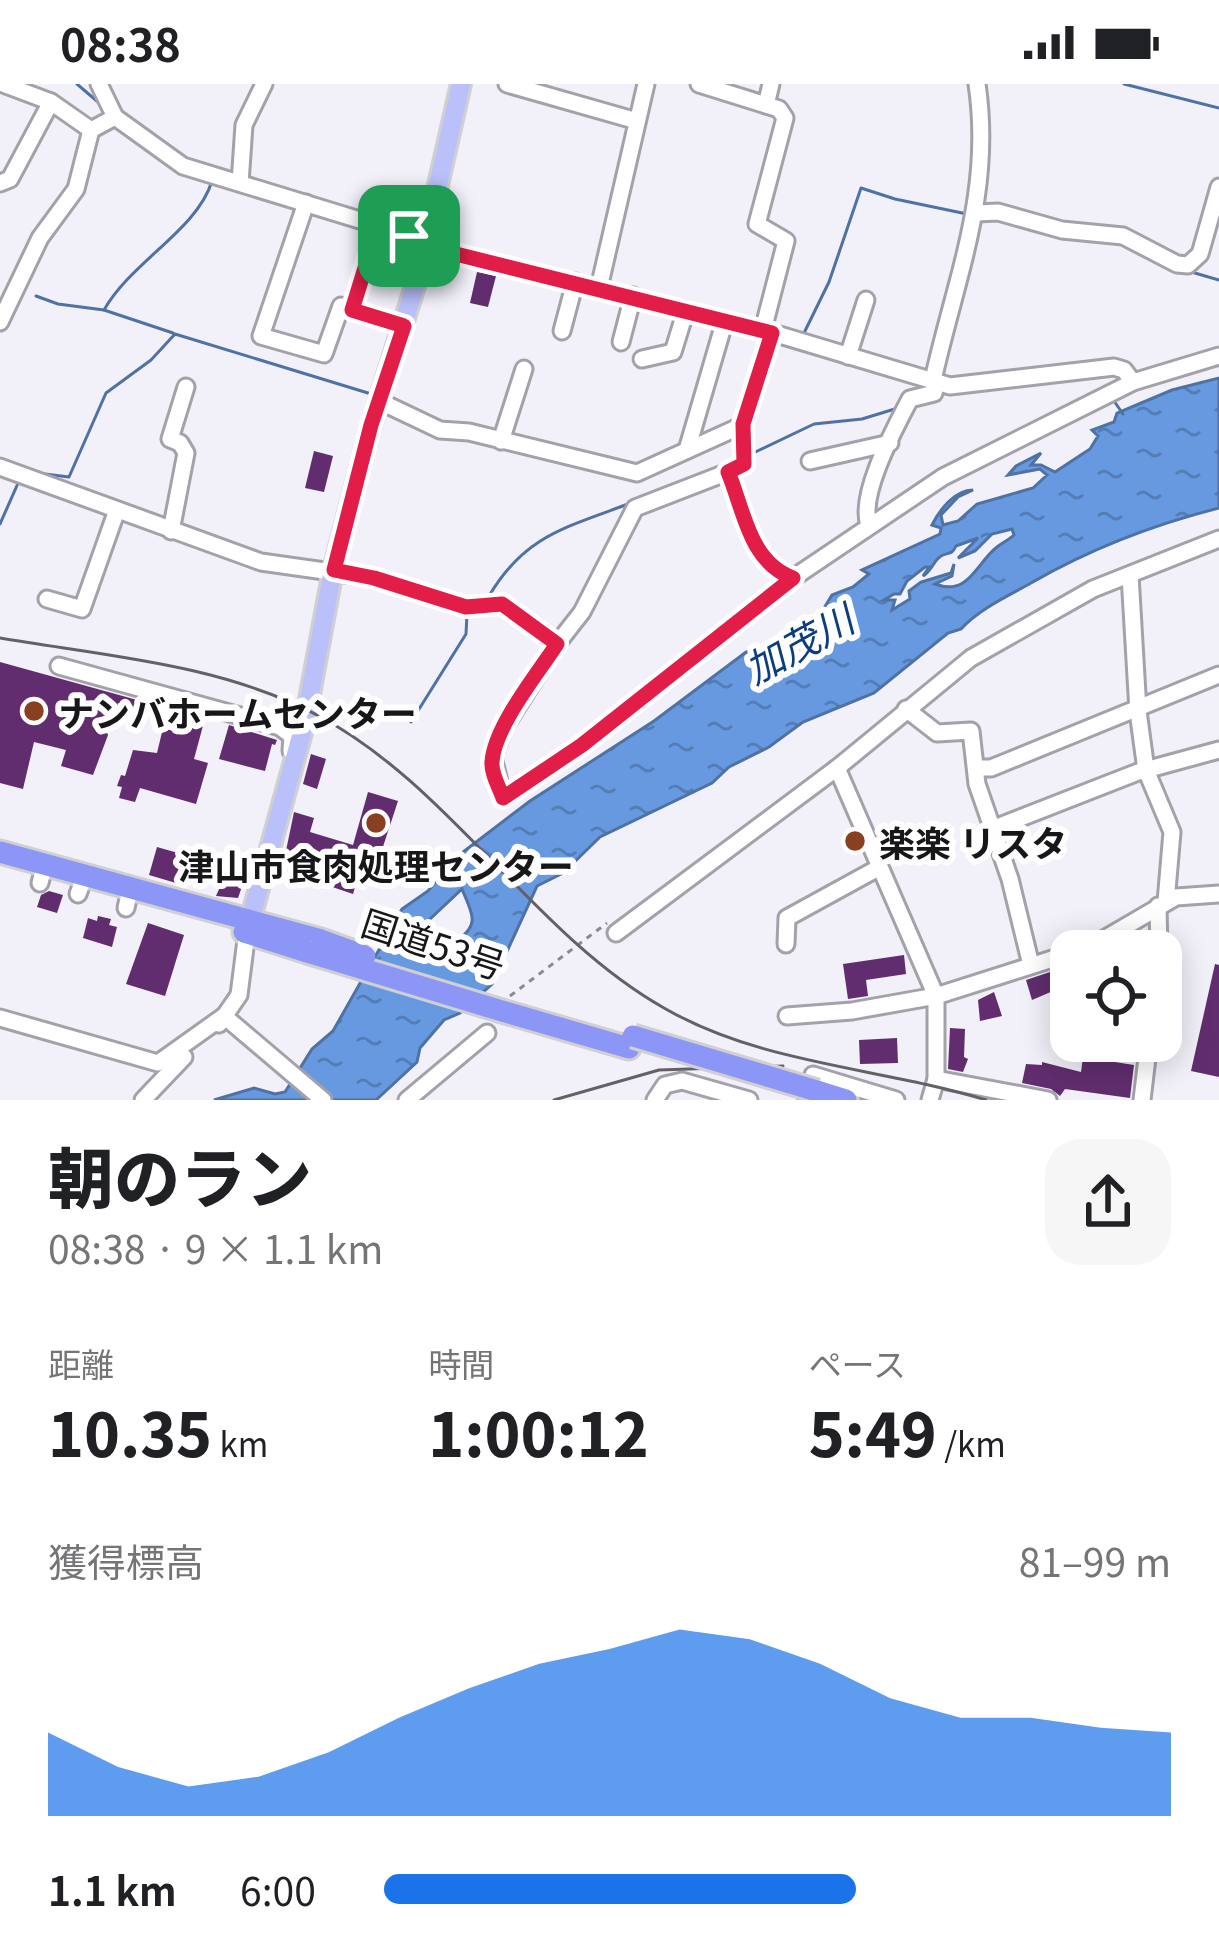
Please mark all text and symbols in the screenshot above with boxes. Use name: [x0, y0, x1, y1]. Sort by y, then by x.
text: 08:38: [60, 10, 181, 75]
pin: [358, 185, 460, 287]
icon: arrive: [376, 203, 442, 269]
water label: 加茂川: [733, 587, 866, 695]
place label: ナンバホームセンター: [58, 685, 417, 737]
marker: ナンバホームセンター: [21, 698, 47, 724]
marker: 津山市食肉処理センター: [363, 810, 389, 836]
place label: 楽楽 リスタ: [879, 815, 1067, 867]
marker: 楽楽 リスタ: [842, 828, 868, 854]
place label: 津山市食肉処理センター: [178, 838, 574, 890]
street label: 国道53号: [356, 894, 512, 990]
map controls: [1050, 930, 1182, 1062]
button: locate: [1050, 930, 1182, 1062]
text: 朝のラン: [48, 1126, 312, 1222]
button: share: [1045, 1139, 1171, 1265]
text: 08:38 · 9 × 1.1 km: [48, 1219, 383, 1275]
text: 距離: [48, 1339, 114, 1387]
text: 時間: [428, 1339, 494, 1387]
text: ペース: [809, 1339, 906, 1387]
text: 10.35: [48, 1387, 212, 1474]
text: 1:00:12: [428, 1387, 649, 1474]
text: 5:49: [809, 1387, 937, 1474]
text: km: [212, 1419, 268, 1467]
text: /km: [937, 1419, 1006, 1467]
text: 獲得標高: [48, 1532, 204, 1588]
text: 81–99 m: [1019, 1532, 1171, 1588]
text: 1.1 km: [48, 1861, 177, 1917]
text: 6:00: [240, 1861, 316, 1917]

